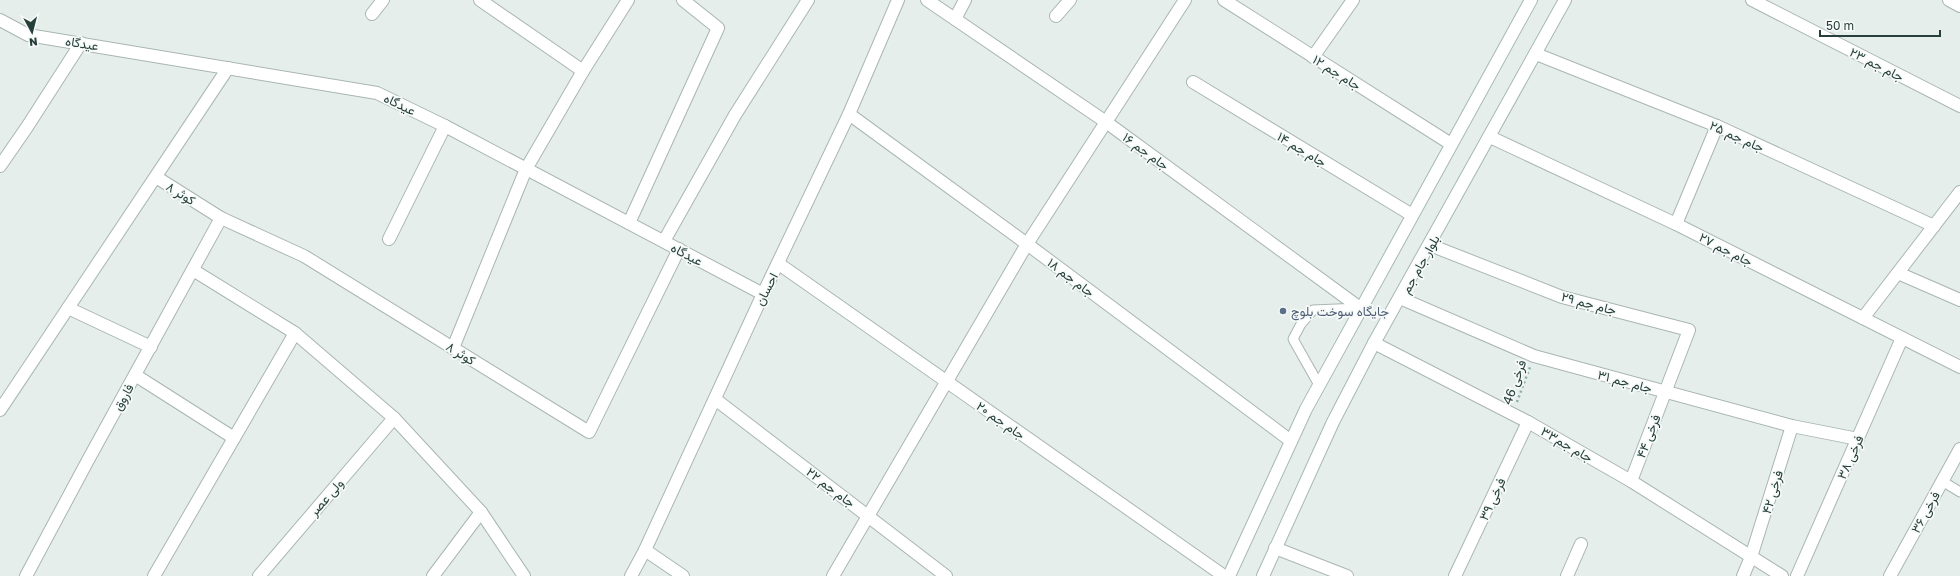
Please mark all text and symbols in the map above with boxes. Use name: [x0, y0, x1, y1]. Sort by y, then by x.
north arrow: [12, 12, 52, 52]
scale bar: [1820, 12, 1940, 38]
text: 50 m: [1826, 18, 1854, 33]
street label: عیدگاه: [64, 32, 100, 54]
text: N: [28, 35, 38, 49]
street label: جام جم ۲۳: [1847, 44, 1907, 85]
street label: جام جم ۱۲: [1309, 51, 1364, 94]
street label: عیدگاه: [381, 89, 419, 119]
street label: جام جم ۲۵: [1707, 117, 1767, 156]
street label: جام جم ۱۴: [1274, 128, 1330, 171]
street label: جام جم ۱۶: [1119, 129, 1173, 174]
street label: کوثر ۸: [163, 178, 199, 209]
street label: جام جم ۲۷: [1696, 229, 1756, 270]
street label: بلوار جام جم: [1397, 232, 1444, 297]
street label: عیدگاه: [668, 239, 706, 269]
street label: جام جم ۱۸: [1044, 254, 1098, 301]
street label: احسان: [751, 270, 782, 309]
street label: جام جم ۲۹: [1559, 288, 1619, 319]
place label: جایگاه سوخت بلوچ: [1291, 303, 1389, 321]
marker: جایگاه سوخت بلوچ: [1278, 306, 1288, 316]
street label: کوثر ۸: [443, 338, 479, 369]
street label: فرخی 46: [1499, 358, 1530, 407]
street label: جام جم ۳۱: [1596, 366, 1654, 397]
street label: فاروق: [109, 381, 138, 414]
street label: جام جم ۲۰: [973, 398, 1029, 443]
street label: فرخی ۴۴: [1632, 412, 1665, 460]
street label: جام جم۳۳: [1538, 423, 1596, 466]
street label: فرخی ۳۸: [1833, 432, 1868, 482]
street label: جام جم ۲۲: [803, 463, 859, 511]
street label: فرخی ۴۲: [1758, 468, 1787, 516]
street label: ولی عصر: [305, 475, 347, 520]
street label: فرخی ۳۹: [1475, 475, 1510, 523]
street label: فرخی ۳۶: [1907, 488, 1944, 536]

